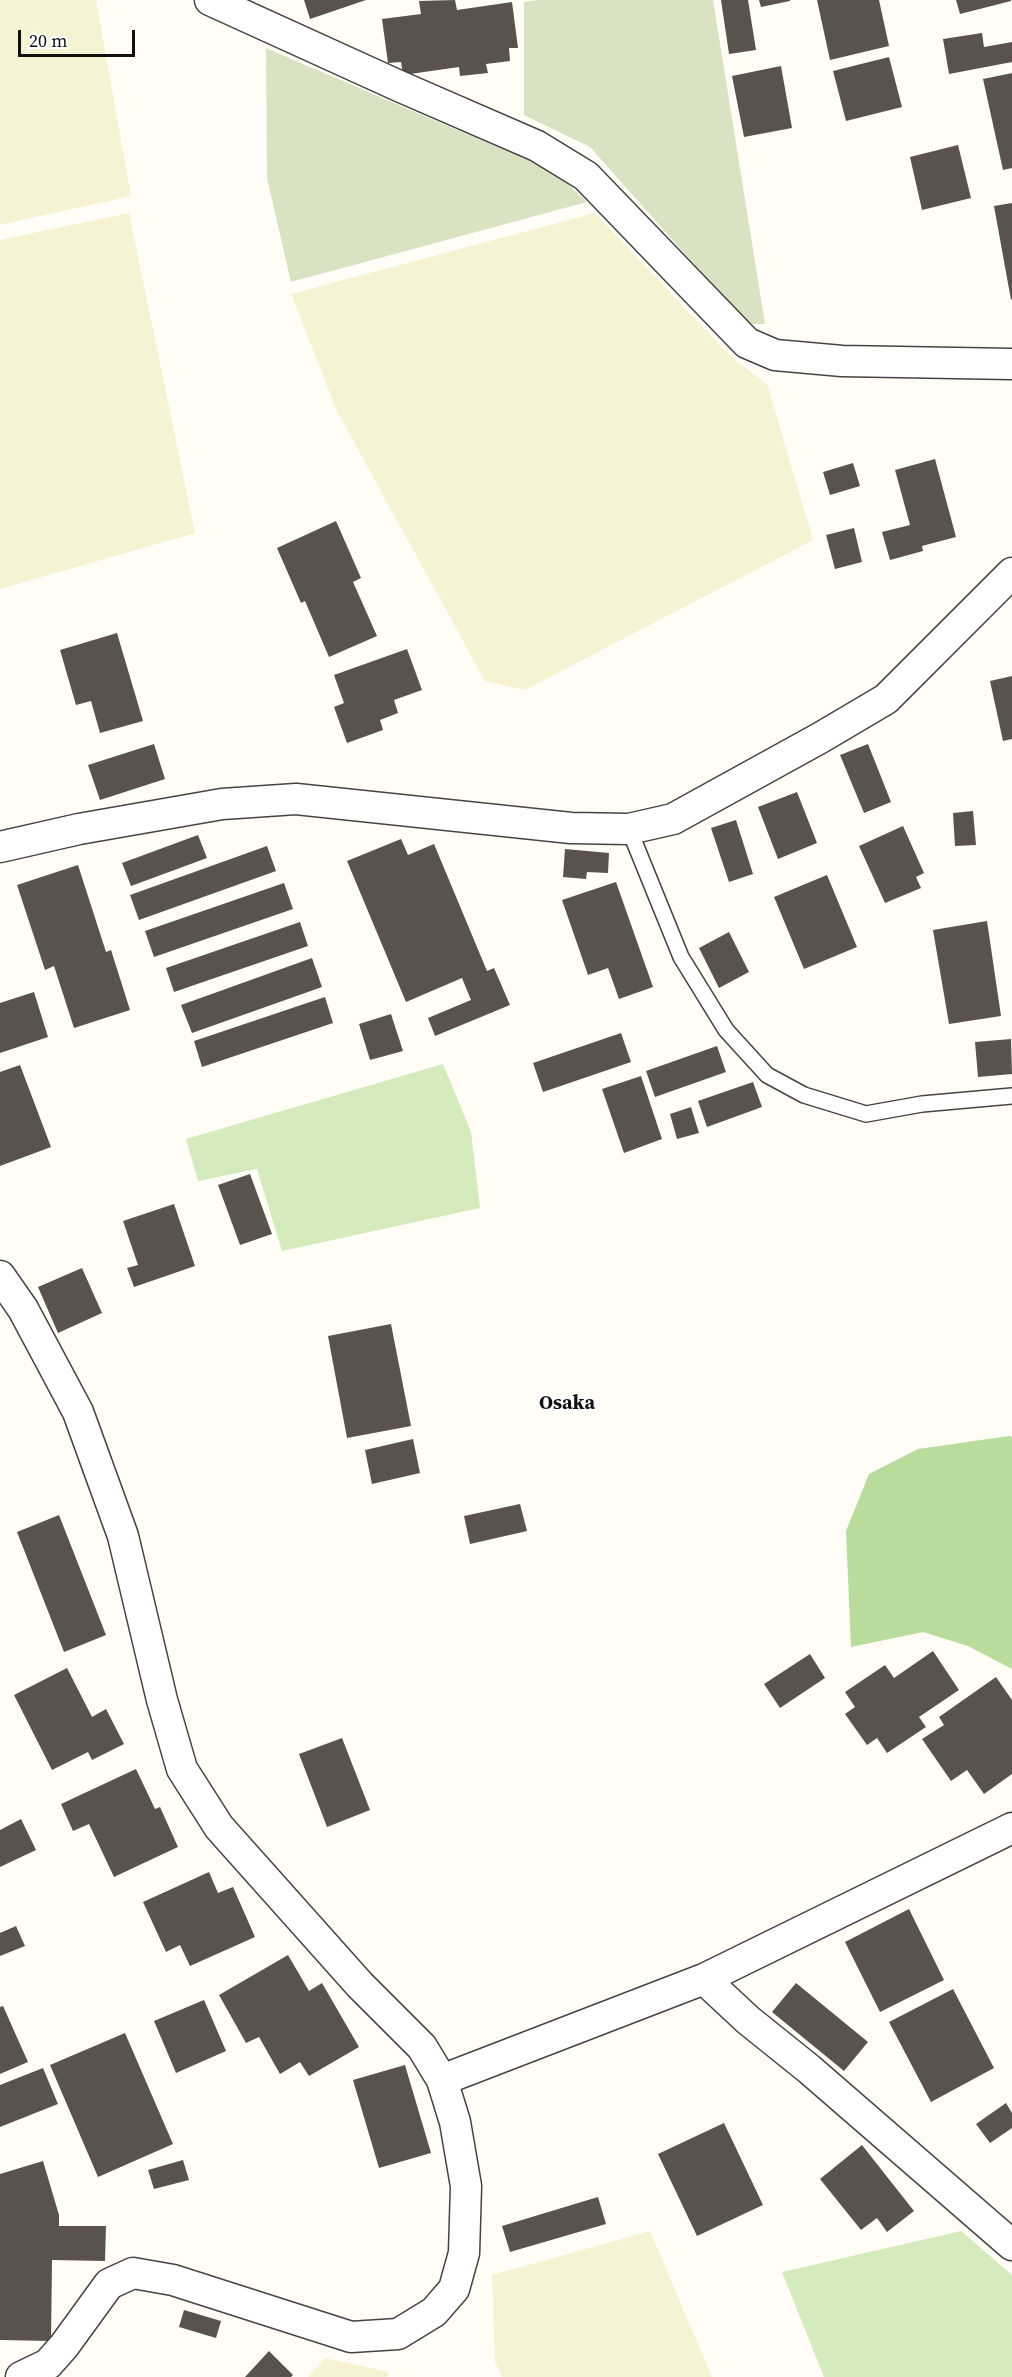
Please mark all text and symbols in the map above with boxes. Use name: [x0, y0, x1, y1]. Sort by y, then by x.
scale bar: [21, 18, 138, 56]
text: 20 m: [29, 28, 67, 53]
district label: Osaka: [539, 1392, 595, 1416]

